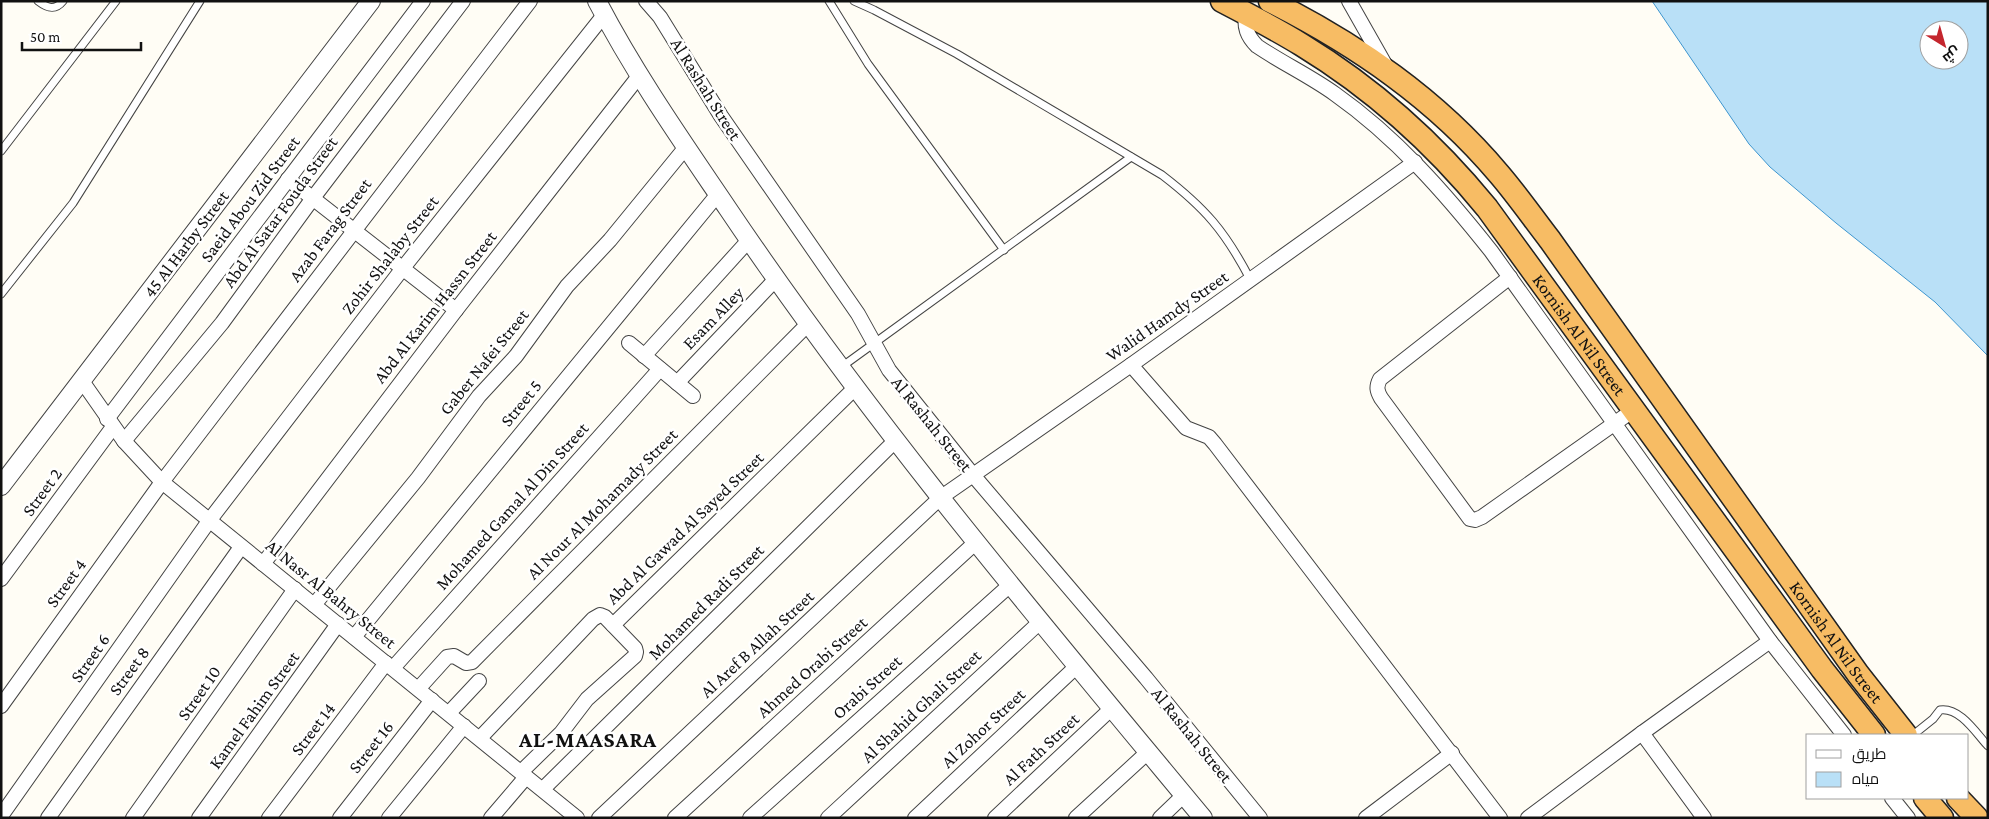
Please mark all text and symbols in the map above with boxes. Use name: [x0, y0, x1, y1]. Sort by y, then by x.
scale bar: [22, 20, 141, 52]
north arrow: [1919, 20, 1969, 70]
text: 50 m: [30, 29, 60, 45]
street label: Al Rashah Street: [667, 34, 746, 145]
text: ش: [1939, 43, 1964, 67]
street label: Saeid Abou Zid Street: [196, 131, 305, 266]
street label: Abd Al Satar Fouda Street: [219, 132, 342, 291]
street label: Azab Farag Street: [285, 174, 376, 286]
street label: 45 Al Harby Street: [139, 186, 233, 301]
street label: Zohir Shalaby Street: [337, 191, 443, 318]
street label: Abd Al Karim Hassn Street: [369, 226, 501, 387]
street label: Walid Hamdy Street: [1102, 266, 1233, 366]
street label: Kornish Al Nil Street: [1528, 270, 1631, 400]
street label: Esam Alley: [678, 282, 748, 353]
street label: Gaber Nafei Street: [435, 304, 533, 419]
street label: Al Rashah Street: [887, 372, 977, 476]
street label: Street 5: [496, 376, 546, 430]
street label: Mohamed Gamal Al Din Street: [432, 418, 593, 594]
street label: Al Nour Al Mohamady Street: [523, 424, 682, 583]
street label: Abd Al Gawad Al Sayed Street: [602, 447, 768, 608]
street label: Street 2: [18, 464, 66, 520]
street label: Al Nasr Al Bahry Street: [262, 535, 401, 653]
street label: Mohamed Radi Street: [644, 539, 769, 664]
street label: Street 4: [42, 555, 90, 611]
street label: Kornish Al Nil Street: [1785, 578, 1888, 708]
street label: Al Aref B Allah Street: [696, 586, 819, 702]
street label: Ahmed Orabi Street: [752, 612, 872, 722]
street label: Street 6: [66, 630, 114, 686]
street label: Street 8: [105, 643, 153, 699]
street label: Al Shahid Ghali Street: [857, 645, 986, 767]
street label: Kamel Fahim Street: [205, 647, 304, 773]
street label: Orabi Street: [828, 650, 906, 724]
street label: Street 10: [173, 662, 225, 724]
street label: Al Zohor Street: [937, 683, 1030, 772]
street label: Al Rashah Street: [1147, 683, 1237, 787]
street label: Street 14: [287, 699, 339, 759]
street label: Al Fath Street: [999, 708, 1084, 789]
street label: Street 16: [344, 717, 398, 777]
district label: AL-MAASARA: [518, 727, 657, 752]
legend: [1806, 734, 1969, 799]
text: طريق: [1852, 746, 1886, 764]
text: مياه: [1852, 771, 1879, 787]

